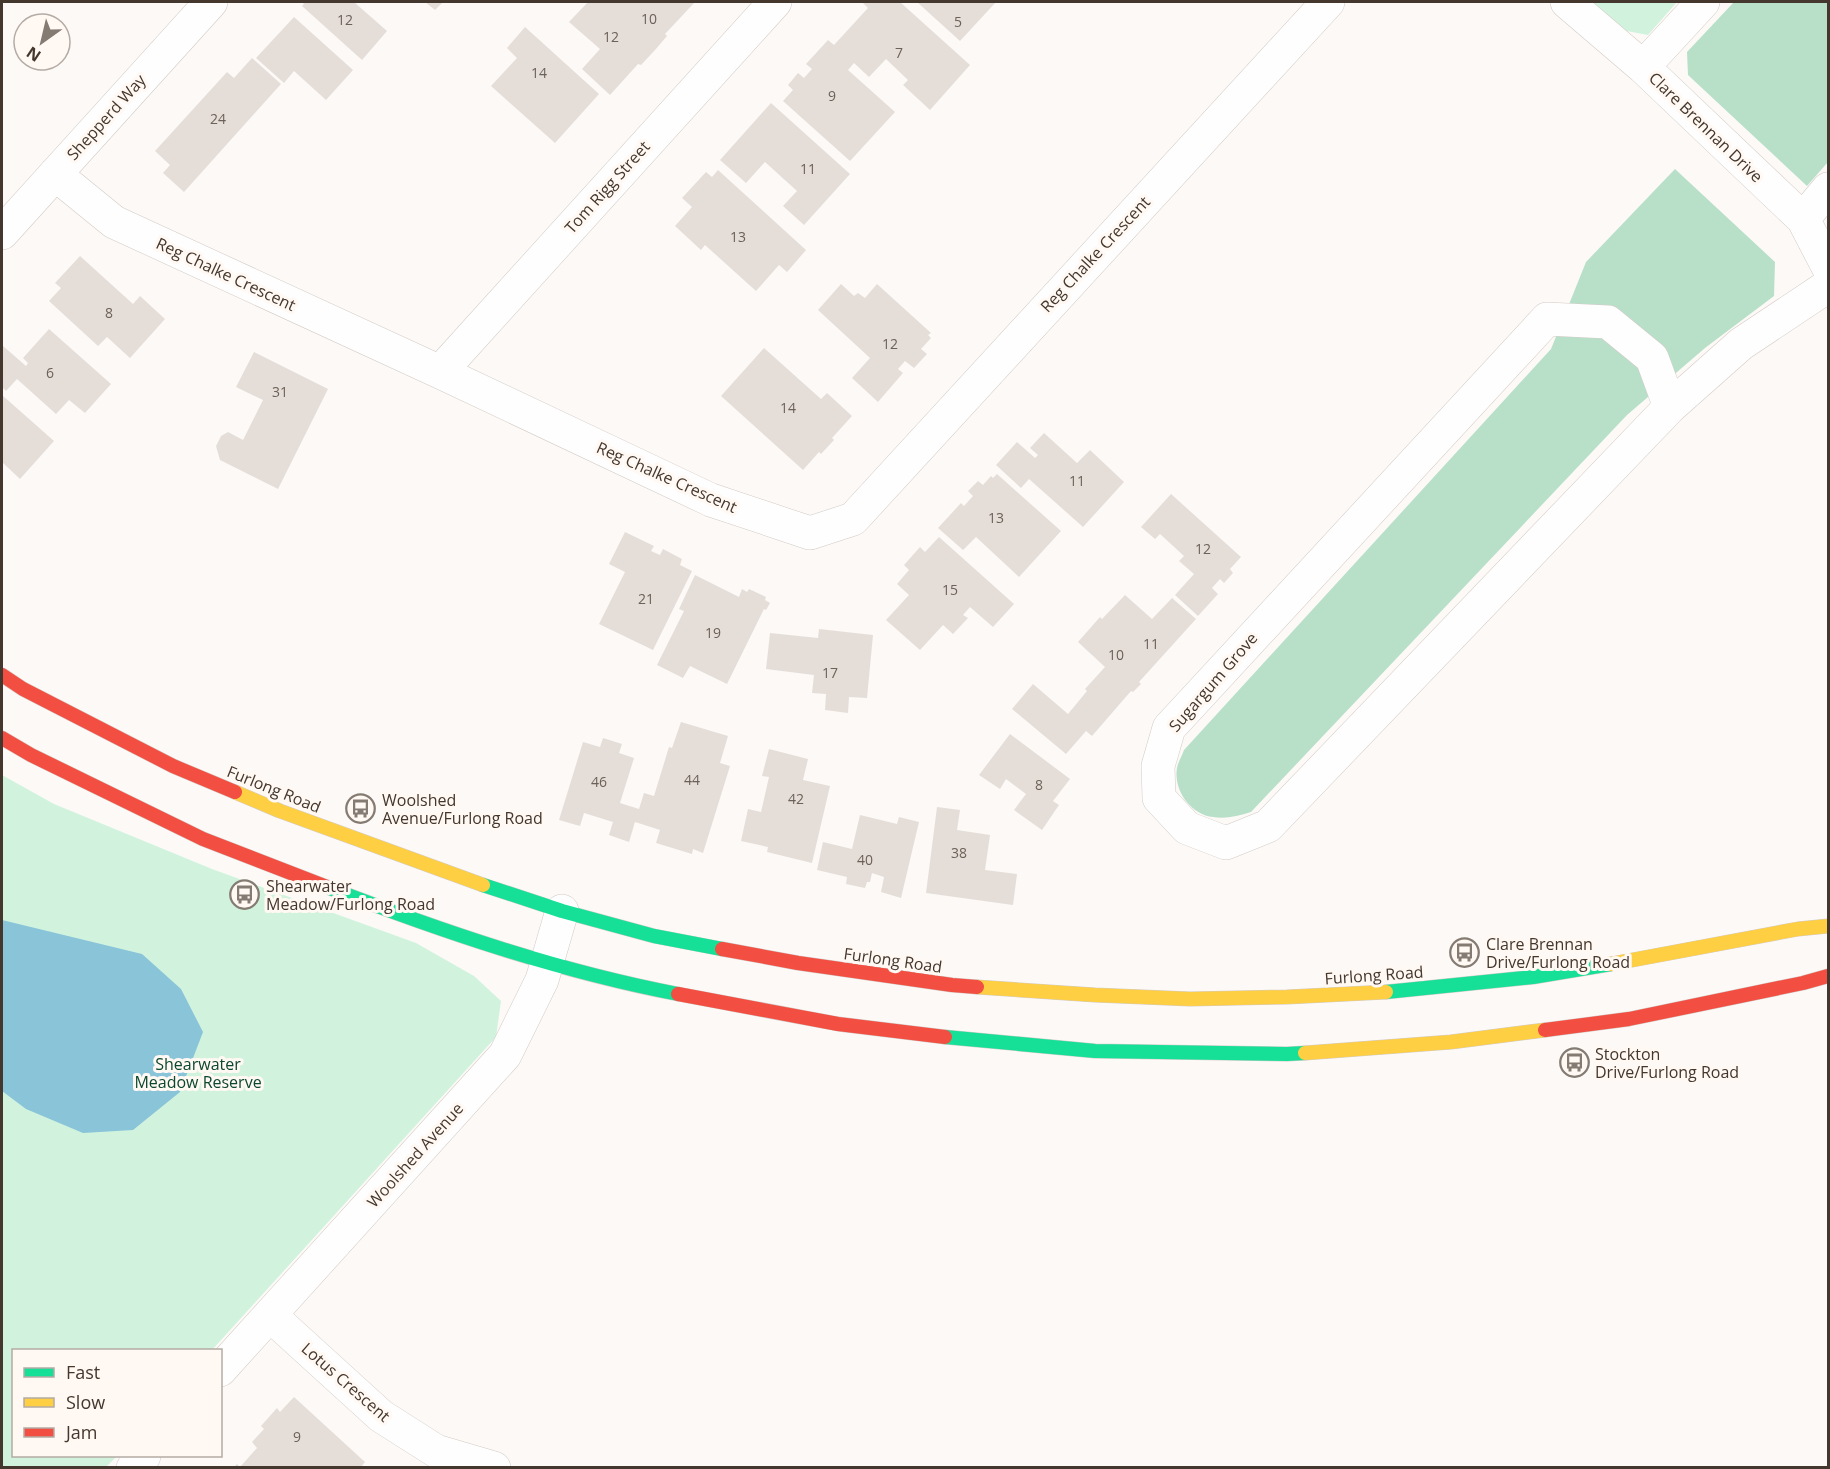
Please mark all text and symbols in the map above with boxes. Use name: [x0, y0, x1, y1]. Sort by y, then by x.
house number: 10: [641, 9, 657, 28]
house number: 12: [337, 10, 353, 29]
north arrow: [12, 12, 72, 72]
house number: 5: [954, 12, 962, 31]
house number: 12: [603, 27, 619, 46]
text: N: [22, 42, 45, 67]
house number: 7: [895, 43, 903, 62]
house number: 14: [531, 63, 547, 82]
street label: Clare Brennan Drive: [1644, 67, 1768, 187]
street label: Shepperd Way: [62, 69, 151, 165]
house number: 9: [828, 86, 836, 105]
house number: 24: [210, 109, 226, 128]
street label: Tom Rigg Street: [559, 136, 655, 238]
house number: 11: [800, 159, 816, 178]
street label: Reg Chalke Crescent: [1035, 191, 1155, 317]
house number: 13: [730, 227, 746, 246]
street label: Reg Chalke Crescent: [153, 232, 300, 316]
house number: 8: [105, 303, 113, 322]
house number: 12: [882, 334, 898, 353]
house number: 6: [46, 363, 54, 382]
house number: 31: [272, 382, 288, 401]
house number: 14: [780, 398, 796, 417]
street label: Reg Chalke Crescent: [593, 436, 741, 518]
house number: 11: [1069, 471, 1085, 490]
house number: 13: [988, 508, 1004, 527]
house number: 12: [1195, 539, 1211, 558]
house number: 15: [942, 580, 958, 599]
house number: 21: [638, 589, 654, 608]
house number: 19: [705, 623, 721, 642]
street label: Sugargum Grove: [1164, 628, 1262, 736]
house number: 11: [1143, 634, 1159, 653]
house number: 10: [1108, 645, 1124, 664]
house number: 17: [822, 663, 838, 682]
street label: Furlong Road: [224, 760, 324, 818]
house number: 44: [684, 770, 700, 789]
house number: 46: [591, 772, 607, 791]
house number: 8: [1035, 775, 1043, 794]
place label: Woolshed Avenue/Furlong Road: [382, 789, 543, 829]
house number: 42: [788, 789, 804, 808]
bus stop icon: Woolshed Avenue/Furlong Road: [345, 793, 377, 825]
house number: 38: [951, 843, 967, 862]
house number: 40: [857, 850, 873, 869]
place label: Shearwater Meadow/Furlong Road: [266, 875, 435, 915]
bus stop icon: Shearwater Meadow/Furlong Road: [229, 879, 261, 911]
place label: Clare Brennan Drive/Furlong Road: [1486, 933, 1630, 973]
bus stop icon: Clare Brennan Drive/Furlong Road: [1449, 937, 1481, 969]
street label: Furlong Road: [842, 942, 944, 978]
street label: Furlong Road: [1324, 961, 1424, 989]
place label: Stockton Drive/Furlong Road: [1595, 1043, 1739, 1083]
bus stop icon: Stockton Drive/Furlong Road: [1558, 1047, 1590, 1079]
park label: Shearwater Meadow Reserve: [134, 1053, 262, 1093]
street label: Woolshed Avenue: [362, 1098, 468, 1212]
street label: Lotus Crescent: [297, 1337, 395, 1427]
legend: [12, 1349, 222, 1457]
text: Fast: [66, 1360, 100, 1384]
text: Slow: [66, 1390, 105, 1414]
text: Jam: [64, 1420, 98, 1444]
house number: 9: [293, 1427, 301, 1446]

